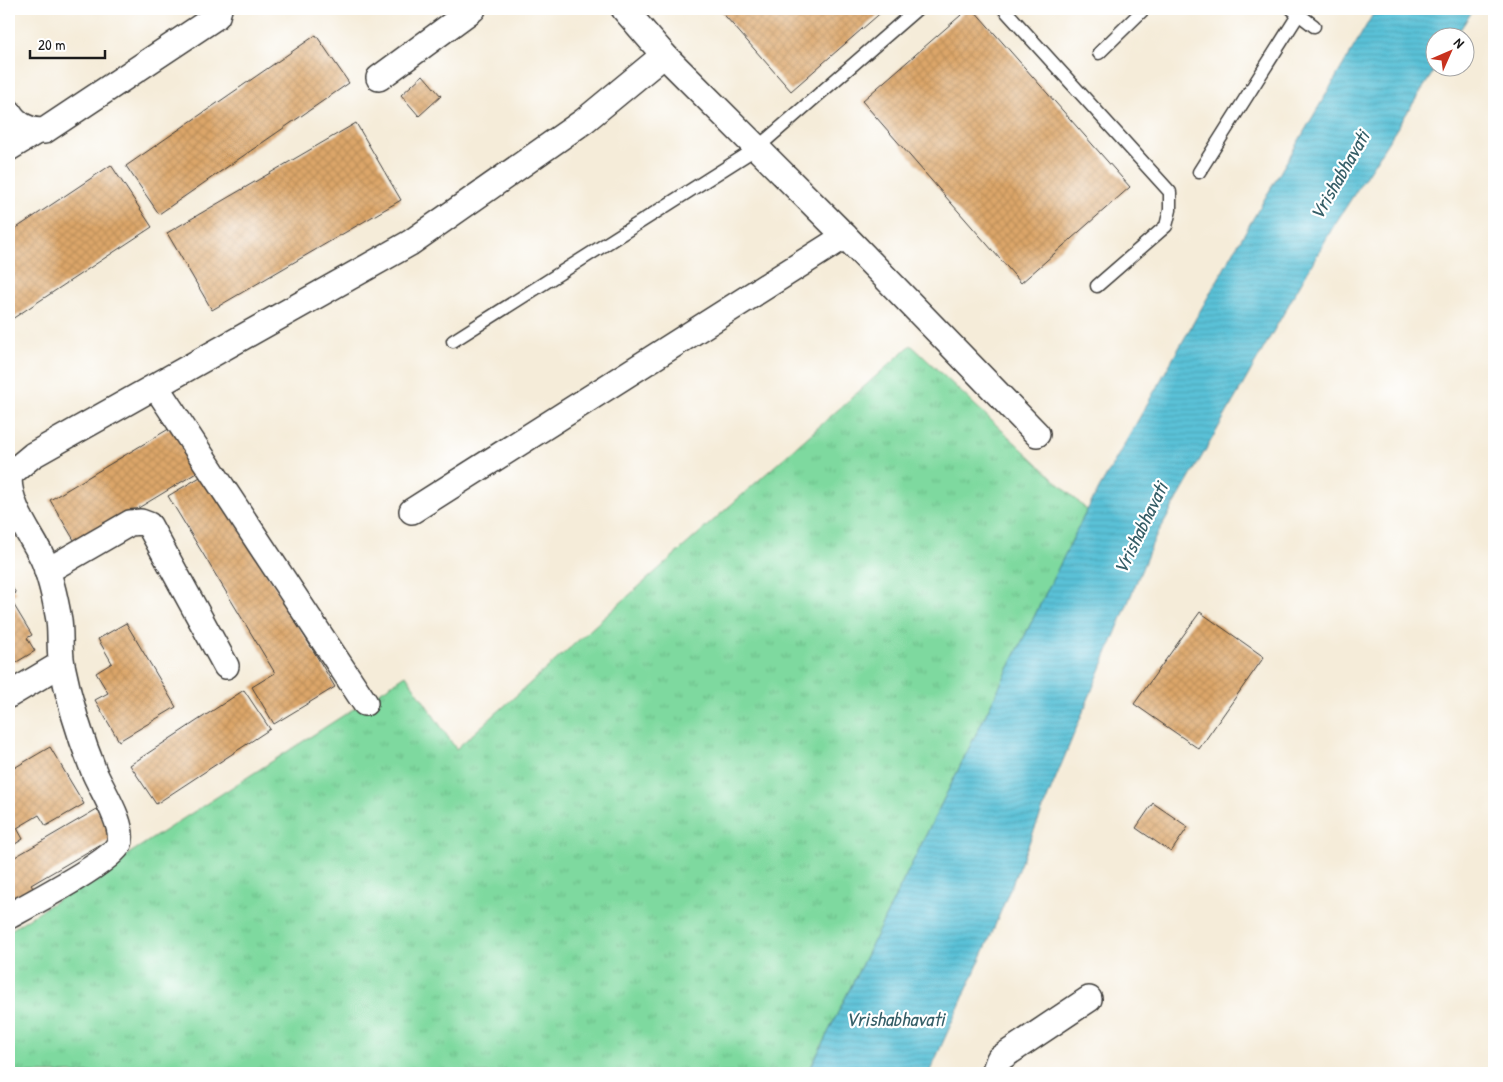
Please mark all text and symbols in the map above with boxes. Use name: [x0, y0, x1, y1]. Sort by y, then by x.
scale bar: [30, 28, 105, 60]
north arrow: [1426, 28, 1476, 78]
text: N: [1450, 33, 1469, 52]
text: 20 m: [38, 34, 65, 55]
water label: Vrishabhavati: [1303, 123, 1377, 225]
water label: Vrishabhavati: [1106, 475, 1175, 578]
water label: Vrishabhavati: [845, 1005, 947, 1032]

